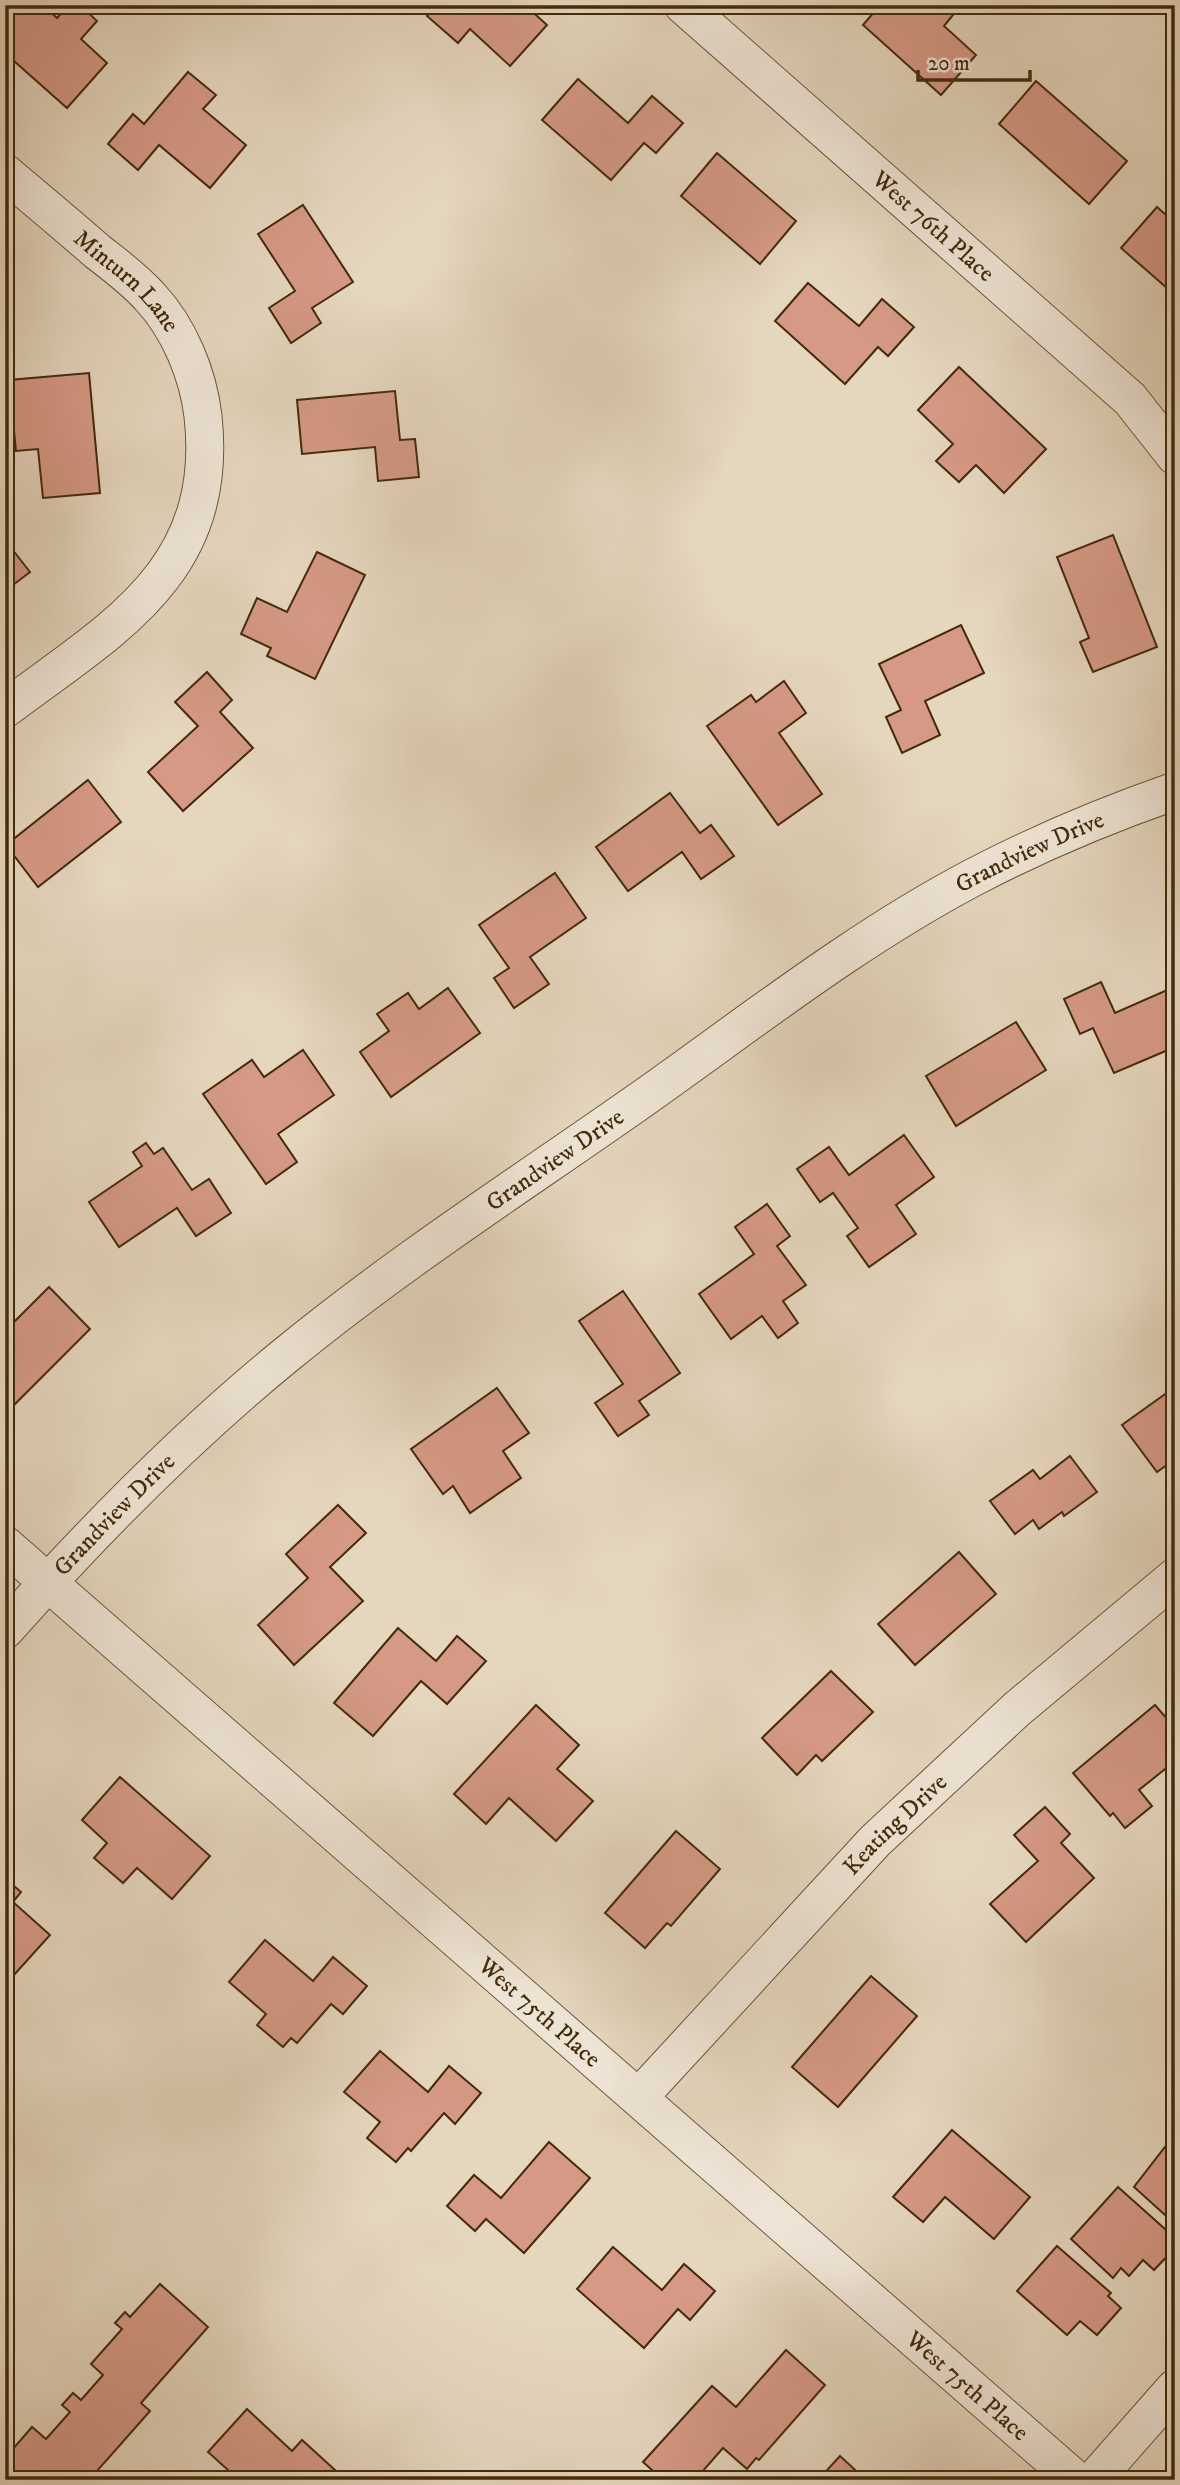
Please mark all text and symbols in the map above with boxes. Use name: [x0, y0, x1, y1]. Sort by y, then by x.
scale bar: [918, 38, 1030, 82]
text: 20 m: [928, 51, 970, 77]
street label: West 76th Place: [865, 164, 1001, 289]
street label: Minturn Lane: [67, 224, 186, 338]
street label: Grandview Drive: [950, 805, 1109, 900]
street label: Grandview Drive: [481, 1102, 630, 1218]
street label: Grandview Drive: [48, 1447, 182, 1583]
street label: Keating Drive: [837, 1768, 954, 1882]
street label: West 75th Place: [471, 1950, 607, 2074]
street label: West 75th Place: [899, 2324, 1035, 2448]

